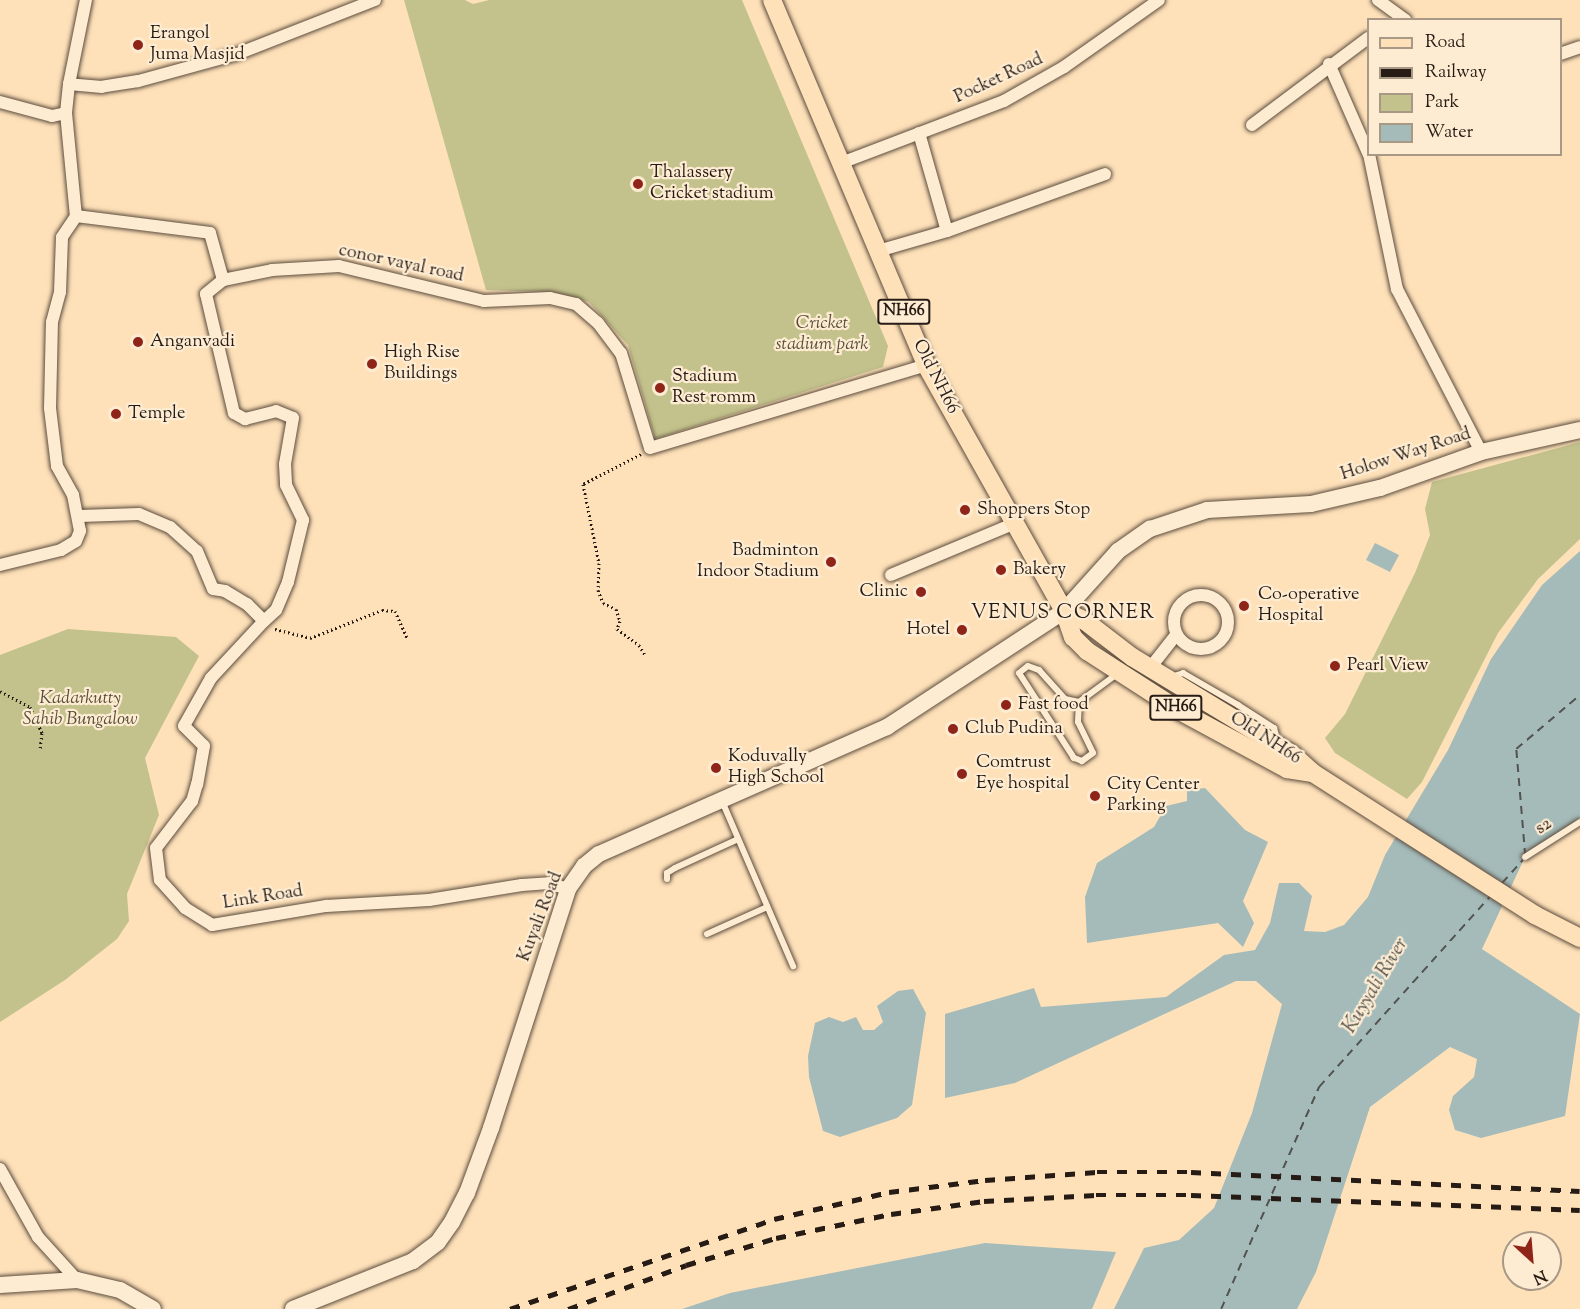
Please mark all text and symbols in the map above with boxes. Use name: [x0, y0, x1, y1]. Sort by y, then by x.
legend: [1367, 18, 1562, 156]
place label: Erangol Juma Masjid: [150, 24, 245, 66]
text: Road: [1425, 30, 1465, 56]
marker: Erangol Juma Masjid: [131, 38, 145, 52]
street label: Pocket Road: [951, 49, 1047, 109]
text: Railway: [1425, 60, 1487, 86]
text: Park: [1425, 90, 1459, 116]
text: Water: [1425, 120, 1473, 146]
place label: Thalassery Cricket stadium: [650, 163, 774, 206]
marker: Thalassery Cricket stadium: [631, 177, 645, 191]
street label: conor vayal road: [337, 240, 465, 288]
road number: NH66: [877, 299, 931, 325]
park label: Cricket stadium park: [776, 314, 868, 356]
place label: Anganvadi: [150, 331, 235, 353]
marker: Anganvadi: [131, 335, 145, 349]
street label: Old NH66: [907, 336, 963, 418]
place label: High Rise Buildings: [384, 343, 460, 386]
marker: High Rise Buildings: [365, 357, 379, 371]
place label: Stadium Rest romm: [672, 367, 756, 410]
marker: Stadium Rest romm: [653, 381, 667, 395]
place label: Temple: [128, 403, 185, 425]
marker: Temple: [109, 407, 123, 421]
street label: Holow Way Road: [1338, 424, 1474, 486]
place label: Shoppers Stop: [977, 499, 1090, 521]
marker: Shoppers Stop: [958, 503, 972, 517]
place label: Badminton Indoor Stadium: [697, 541, 819, 584]
marker: Badminton Indoor Stadium: [824, 555, 838, 569]
place label: Bakery: [1013, 559, 1066, 581]
marker: Bakery: [994, 563, 1008, 577]
place label: Clinic: [860, 581, 908, 603]
marker: Clinic: [912, 583, 930, 601]
place label: Co-operative Hospital: [1258, 585, 1359, 628]
marker: Co-operative Hospital: [1235, 597, 1253, 615]
district label: VENUS CORNER: [971, 601, 1155, 625]
place label: Hotel: [907, 619, 950, 641]
marker: Hotel: [955, 623, 969, 637]
place label: Pearl View: [1347, 655, 1428, 677]
marker: Pearl View: [1328, 659, 1342, 673]
park label: Kadarkutty Sahib Bungalow: [23, 689, 137, 732]
place label: Fast food: [1018, 694, 1089, 716]
road number: NH66: [1149, 695, 1203, 721]
marker: Fast food: [999, 698, 1013, 712]
street label: Old NH66: [1225, 708, 1305, 770]
place label: Club Pudina: [965, 718, 1063, 740]
marker: Club Pudina: [946, 722, 960, 736]
place label: Koduvally High School: [728, 747, 824, 789]
place label: Comtrust Eye hospital: [976, 753, 1070, 795]
marker: Koduvally High School: [709, 761, 723, 775]
marker: Comtrust Eye hospital: [953, 765, 971, 783]
place label: City Center Parking: [1107, 775, 1199, 818]
marker: City Center Parking: [1088, 789, 1102, 803]
street label: s2: [1532, 814, 1556, 840]
street label: Kuyali Road: [514, 869, 568, 965]
street label: Link Road: [221, 881, 305, 915]
water label: Kuyyali River: [1338, 934, 1414, 1038]
north arrow: [1502, 1231, 1562, 1291]
text: N: [1528, 1263, 1550, 1289]

